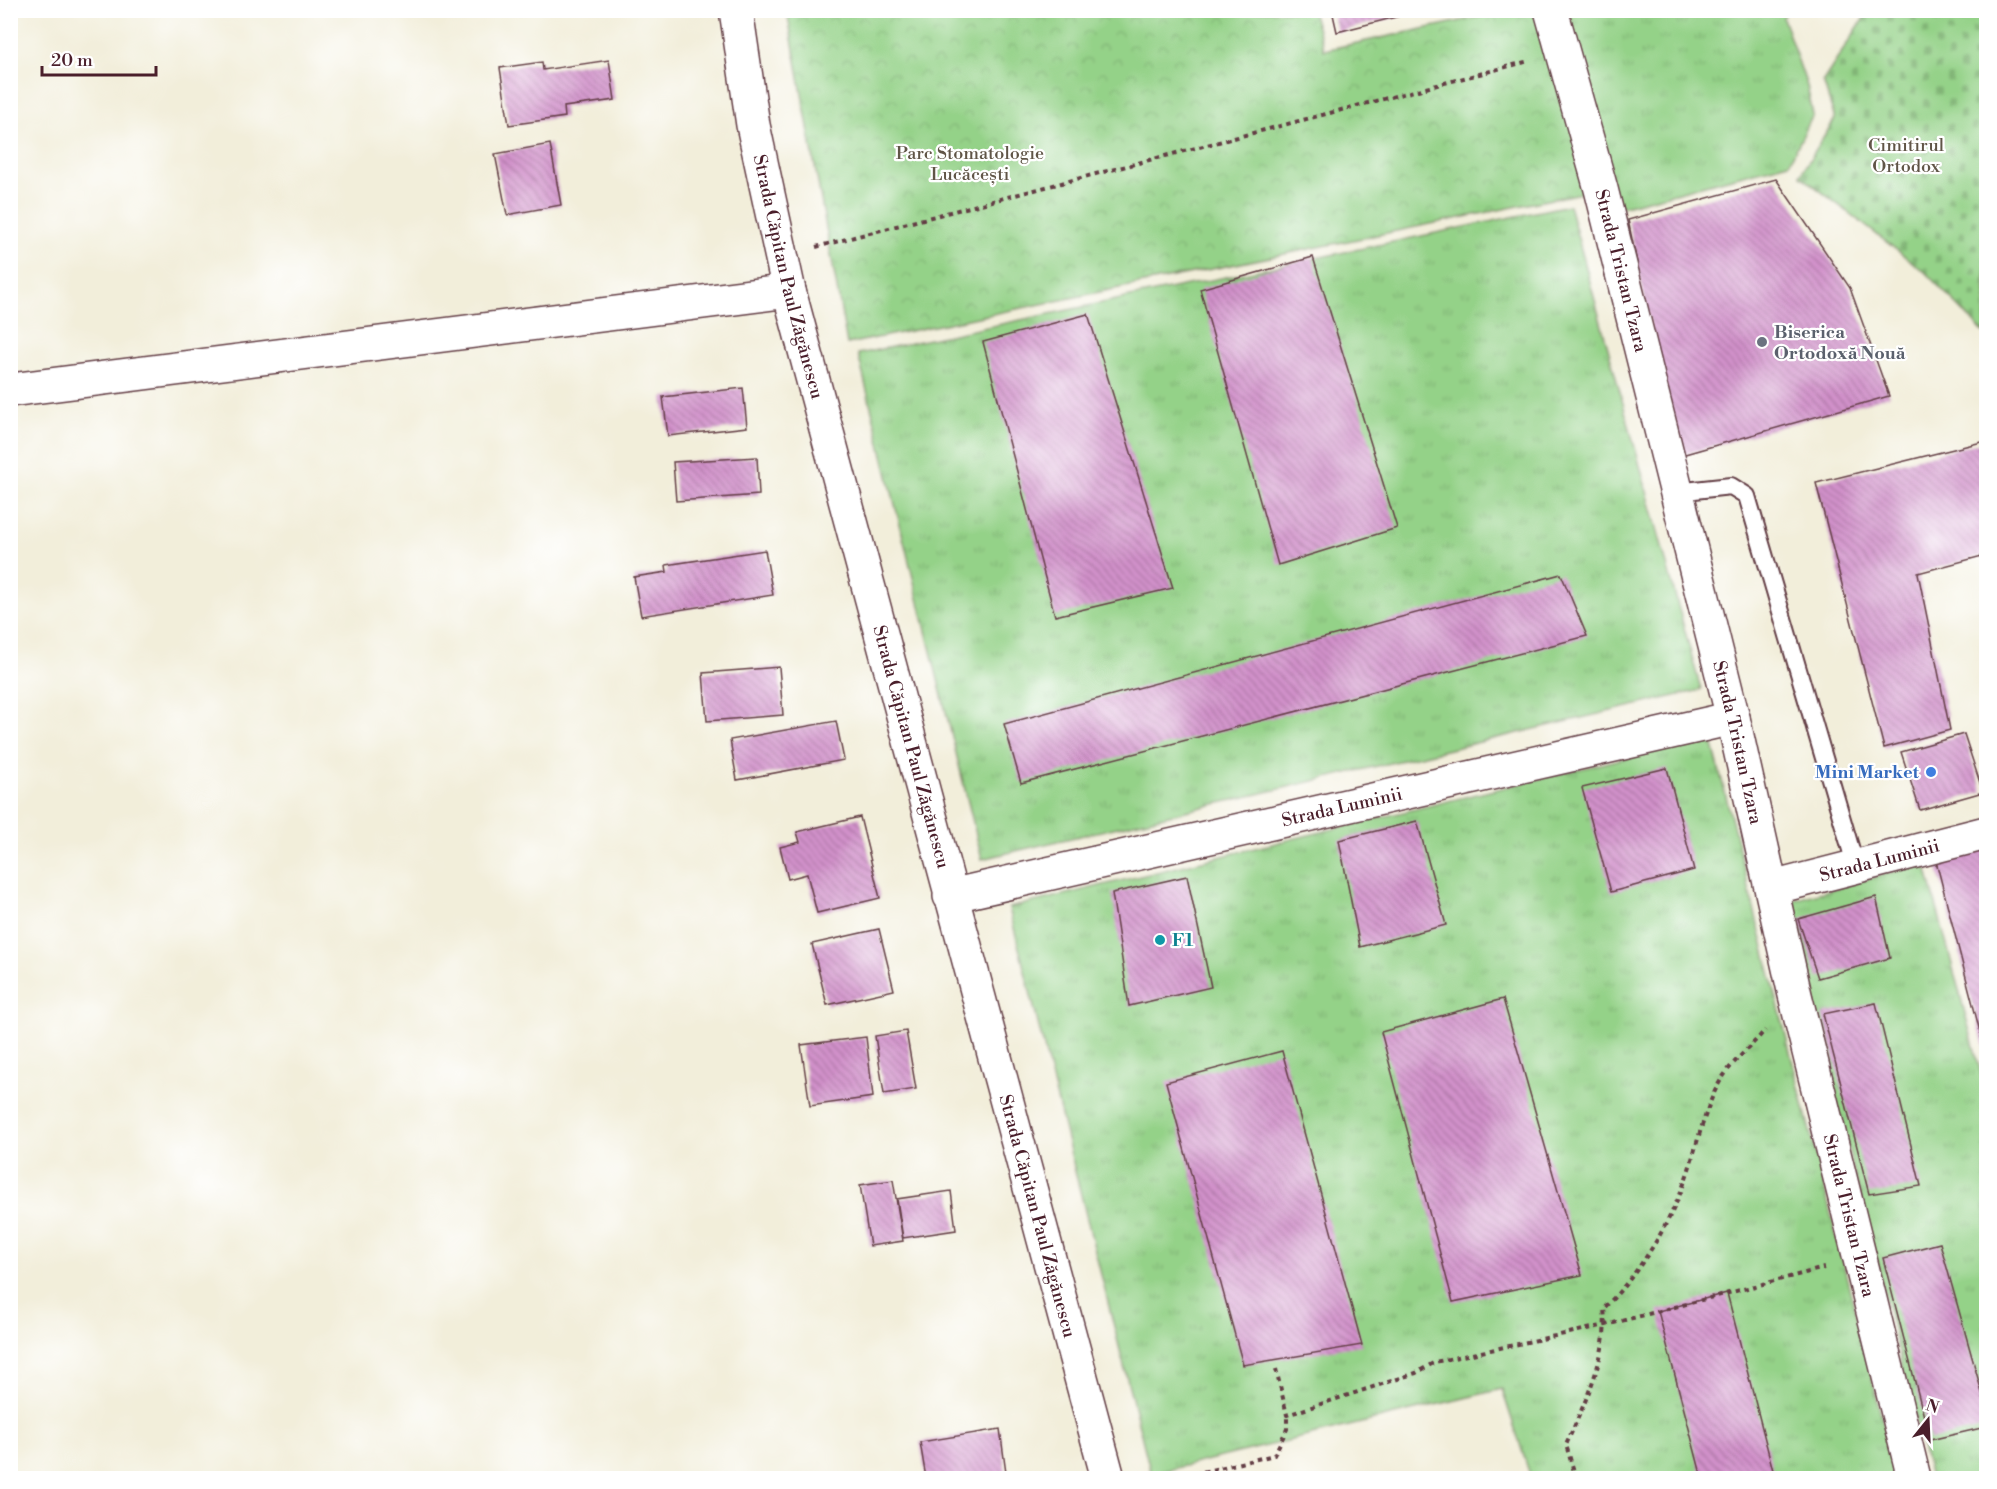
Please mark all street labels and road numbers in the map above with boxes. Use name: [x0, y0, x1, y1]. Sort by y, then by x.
street label: Strada Căpitan Paul Zăgănescu: [748, 152, 829, 402]
street label: Strada Tristan Tzara: [1590, 187, 1653, 355]
street label: Strada Căpitan Paul Zăgănescu: [868, 623, 955, 871]
street label: Strada Tristan Tzara: [1708, 658, 1768, 827]
street label: Strada Luminii: [1279, 782, 1405, 832]
street label: Strada Luminii: [1817, 834, 1942, 887]
street label: Strada Căpitan Paul Zăgănescu: [994, 1092, 1081, 1341]
street label: Strada Tristan Tzara: [1818, 1132, 1881, 1300]

